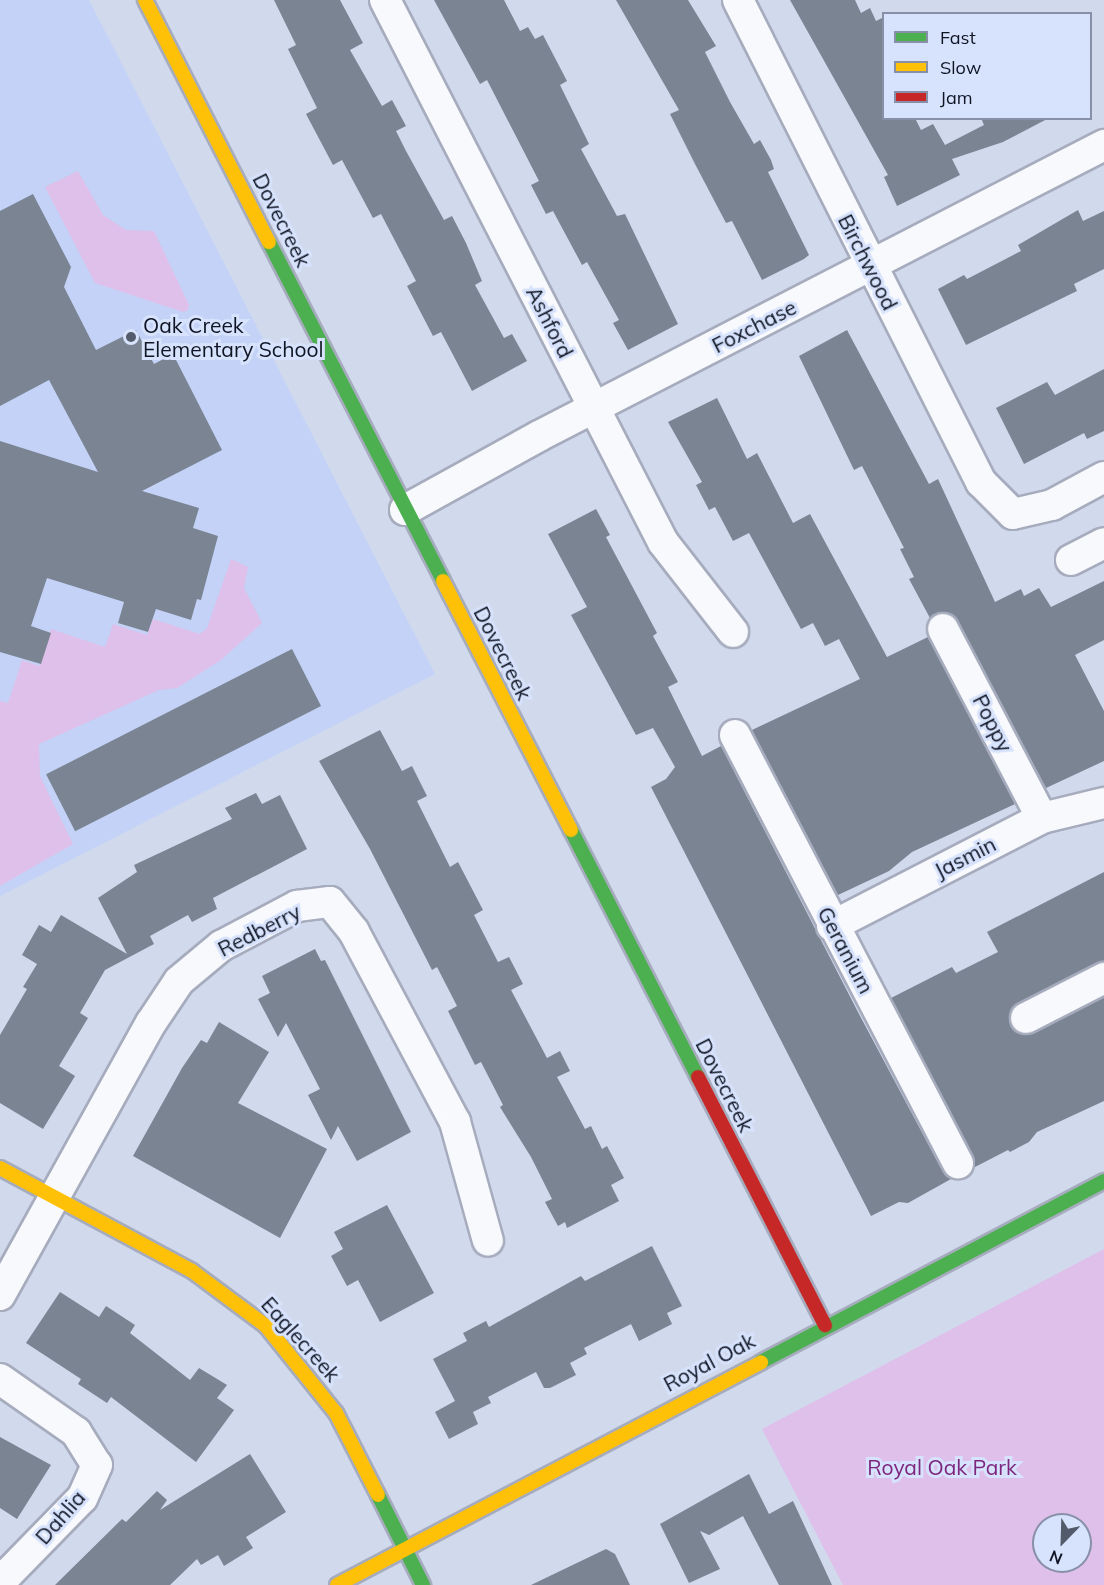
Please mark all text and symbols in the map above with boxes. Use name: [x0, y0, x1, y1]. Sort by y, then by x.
legend: [882, 12, 1092, 120]
text: Fast: [940, 26, 976, 49]
text: Slow: [940, 56, 981, 79]
text: Jam: [940, 86, 973, 109]
street label: Dovecreek: [248, 169, 316, 271]
street label: Birchwood: [833, 210, 903, 314]
street label: Ashford: [521, 282, 579, 362]
street label: Foxchase: [708, 294, 800, 358]
place label: Oak Creek Elementary School: [143, 312, 324, 362]
marker: Oak Creek Elementary School: [124, 330, 138, 344]
street label: Dovecreek: [469, 602, 537, 704]
street label: Poppy: [968, 690, 1018, 756]
street label: Jasmin: [930, 831, 1000, 883]
street label: Redberry: [213, 898, 305, 962]
street label: Geranium: [813, 902, 879, 998]
street label: Dovecreek: [691, 1034, 759, 1136]
street label: Eaglecreek: [256, 1291, 346, 1387]
street label: Royal Oak: [659, 1327, 759, 1397]
park label: Royal Oak Park: [867, 1454, 1017, 1480]
street label: Dahlia: [30, 1485, 90, 1549]
north arrow: [1032, 1513, 1092, 1573]
text: N: [1046, 1546, 1065, 1569]

